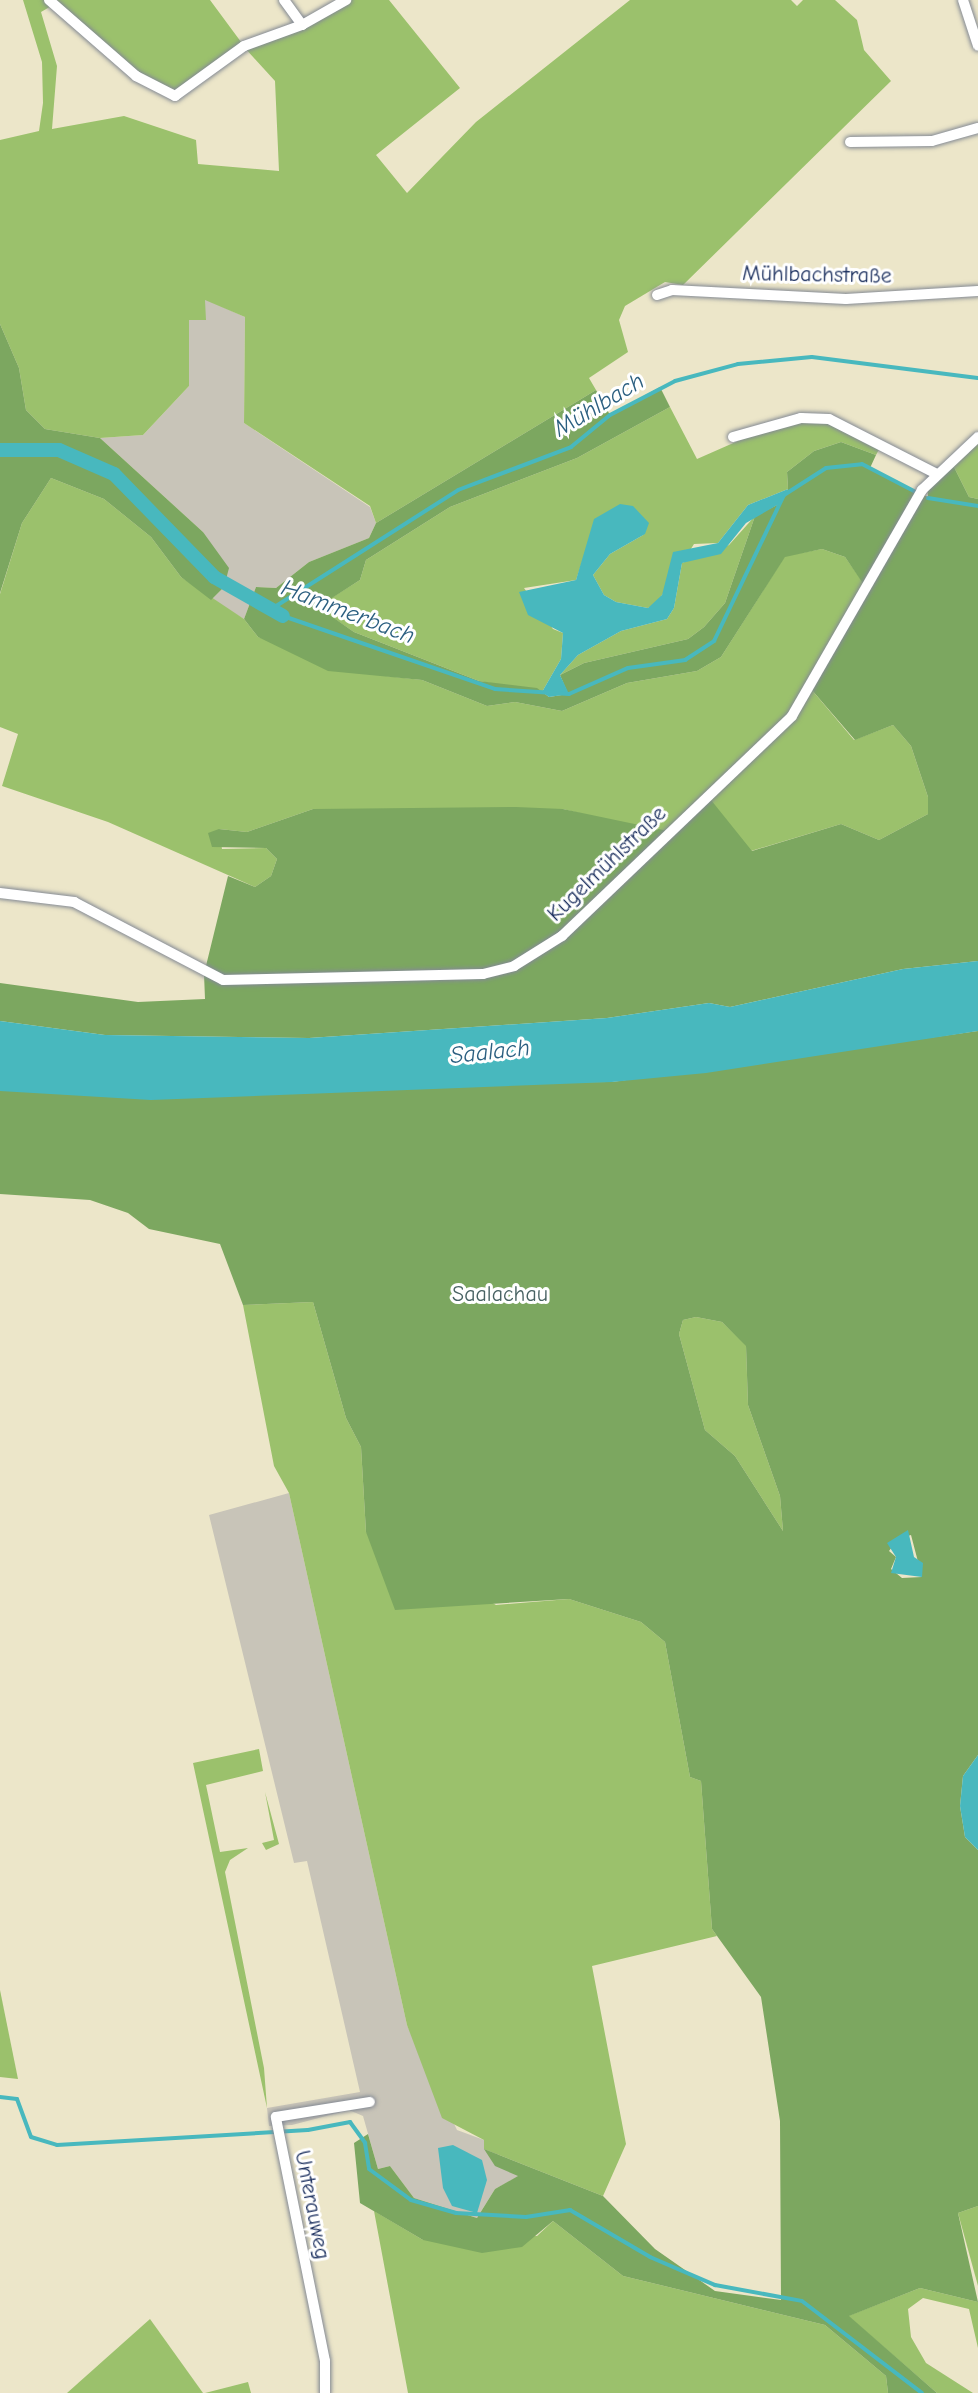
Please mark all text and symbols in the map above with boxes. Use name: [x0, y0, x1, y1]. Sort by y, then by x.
street label: Mühlbachstraße: [742, 260, 892, 290]
water label: Mühlbach: [548, 367, 650, 443]
water label: Hammerbach: [277, 573, 419, 651]
street label: Kugelmühlstraße: [542, 801, 672, 927]
water label: Saalach: [449, 1034, 531, 1070]
park label: Saalachau: [452, 1282, 548, 1308]
street label: Unterauweg: [289, 2148, 335, 2262]

